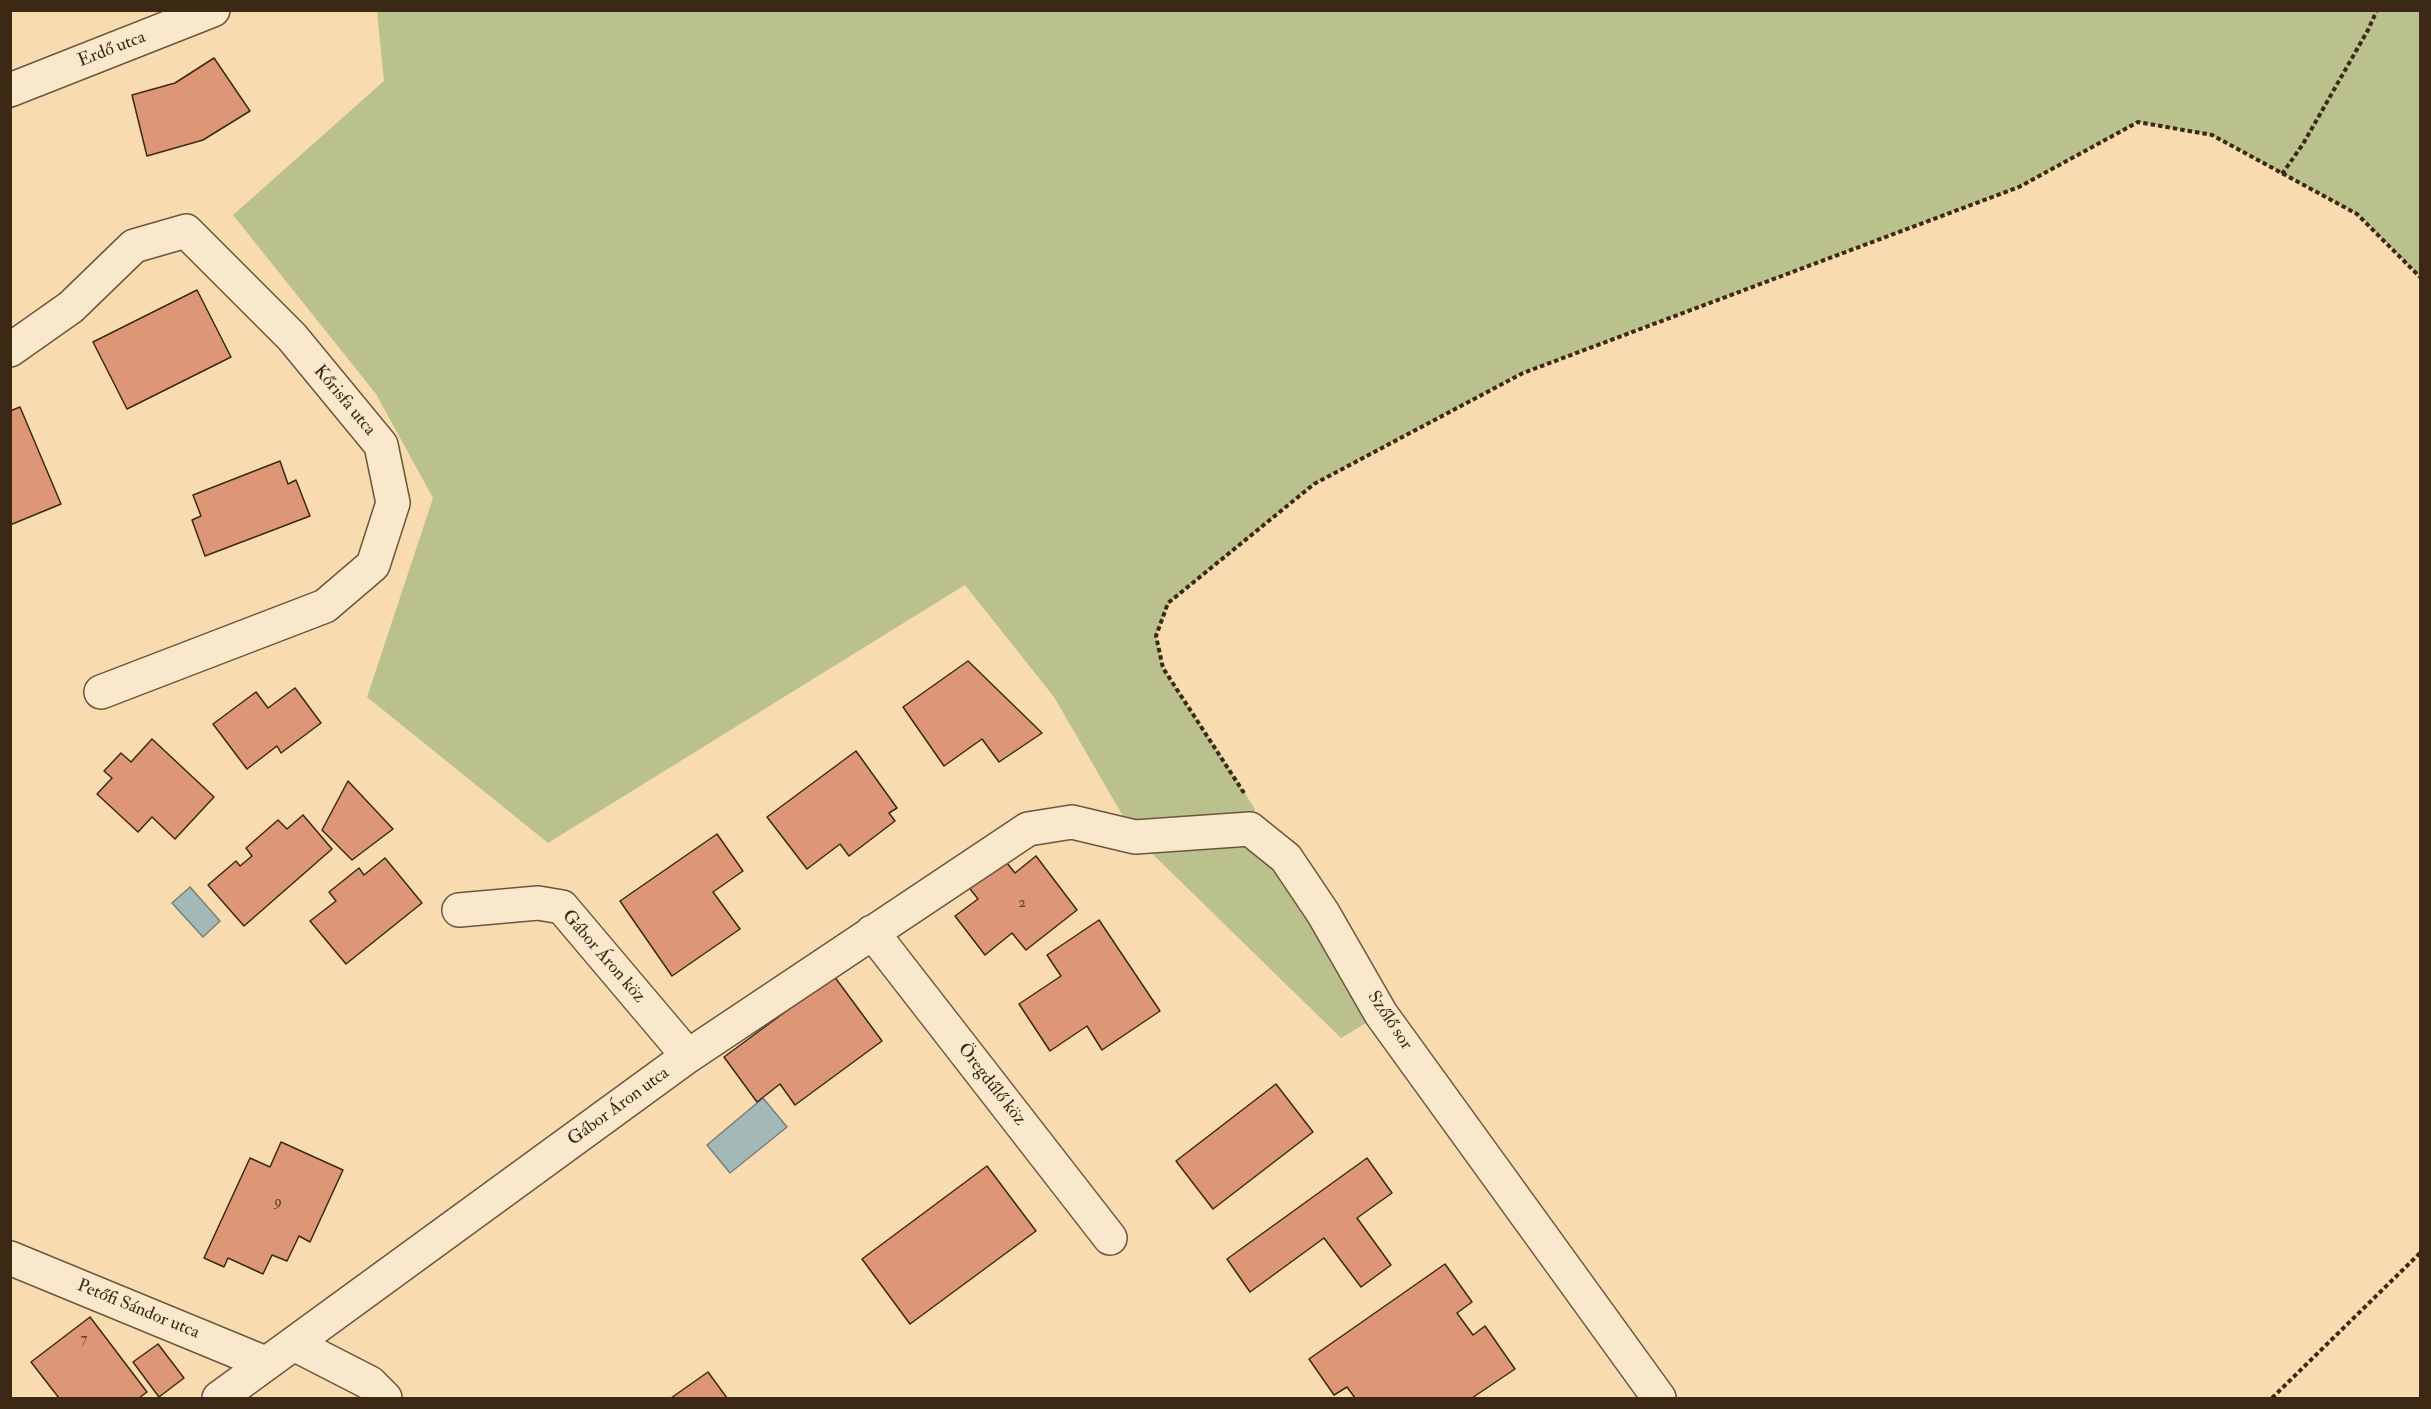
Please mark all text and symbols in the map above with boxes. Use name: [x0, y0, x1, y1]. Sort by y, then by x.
street label: Erdő utca: [75, 27, 149, 73]
street label: Kőrisfa utca: [308, 361, 380, 441]
house number: 2: [1018, 895, 1026, 913]
street label: Gábor Áron köz: [557, 906, 649, 1008]
street label: Szőlő sor: [1362, 988, 1416, 1054]
street label: Öregdűlő köz: [952, 1040, 1030, 1130]
street label: Gábor Áron utca: [564, 1063, 674, 1151]
house number: 9: [274, 1194, 282, 1212]
street label: Petőfi Sándor utca: [74, 1276, 202, 1344]
house number: 7: [81, 1331, 87, 1349]

